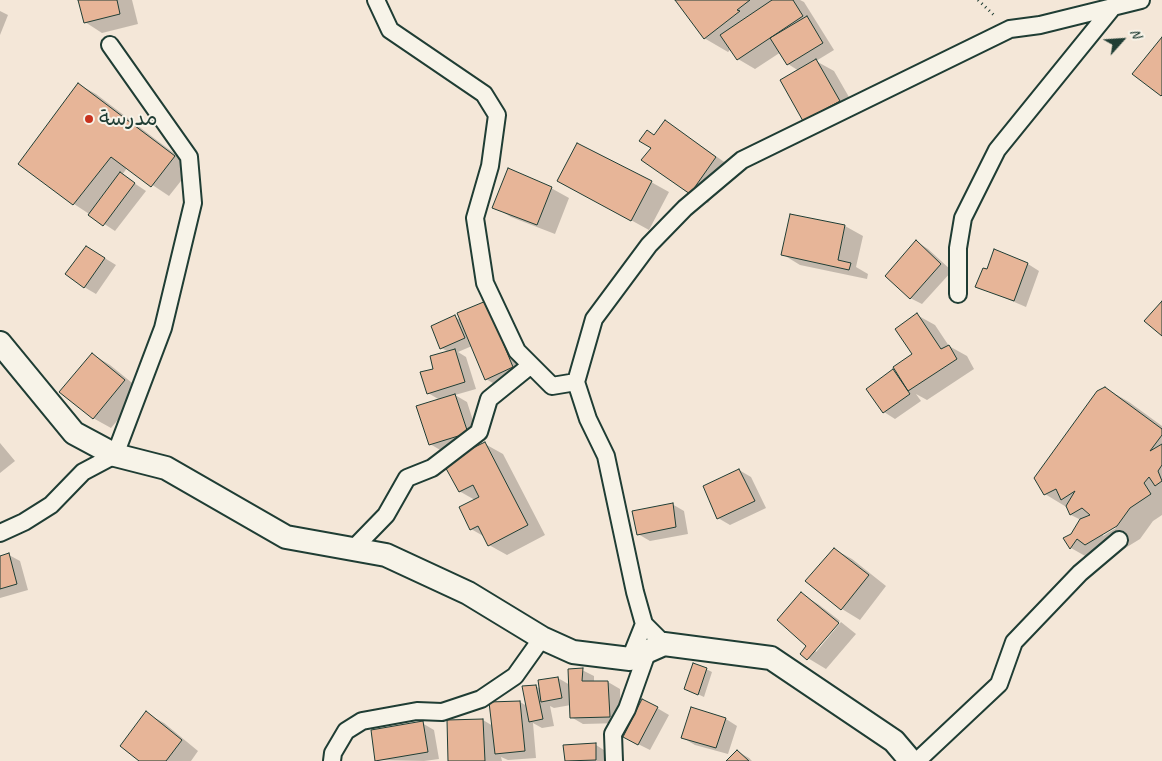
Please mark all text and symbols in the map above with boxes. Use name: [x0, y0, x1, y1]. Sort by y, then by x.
north arrow: [1097, 15, 1147, 65]
text: N: [1126, 26, 1145, 41]
place label: مدرسة: [99, 106, 158, 132]
marker: مدرسة: [83, 113, 95, 125]

